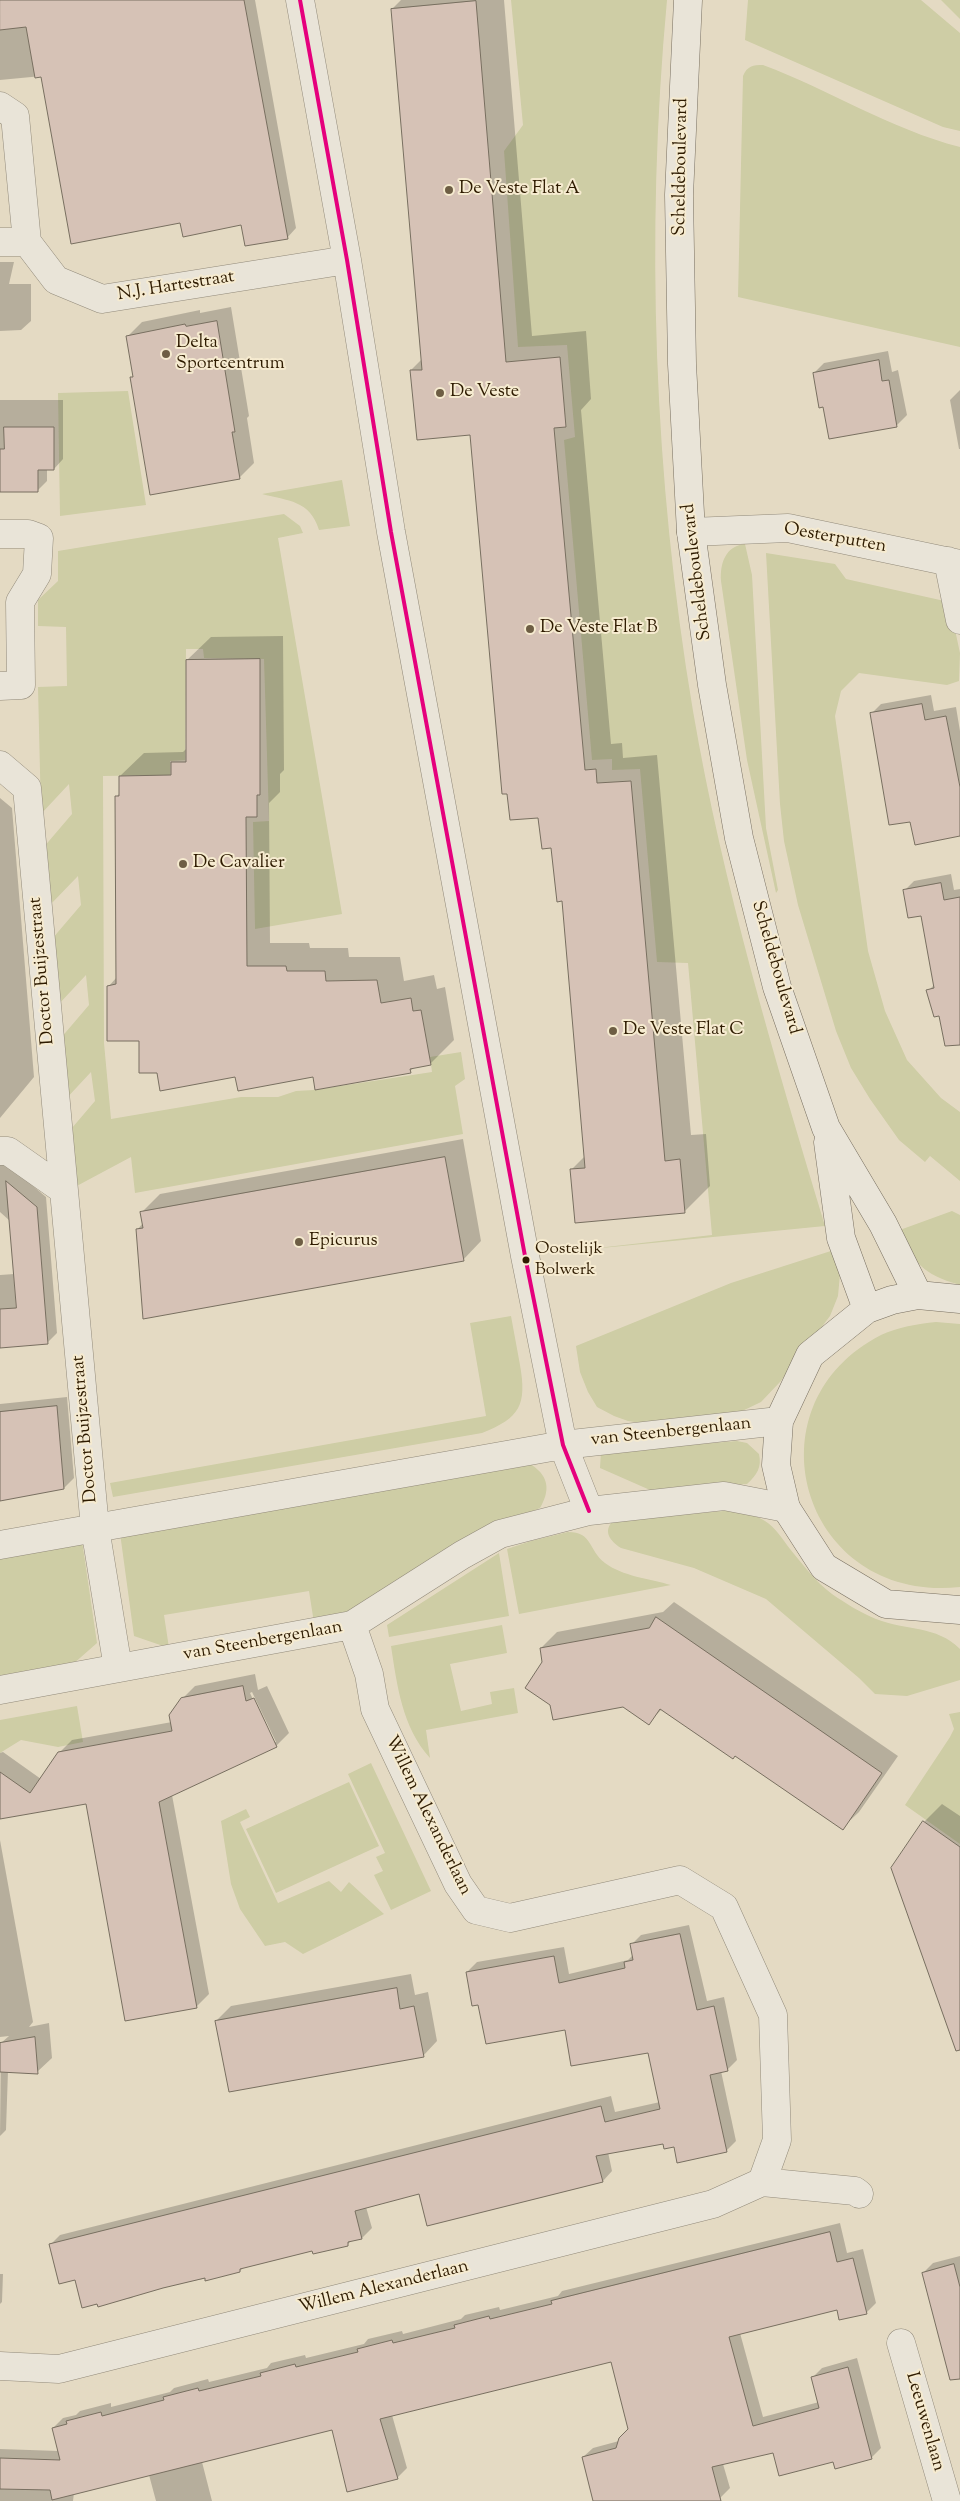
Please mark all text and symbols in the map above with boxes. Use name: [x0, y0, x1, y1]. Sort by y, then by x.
street label: Scheldeboulevard: [670, 98, 694, 236]
place label: De Veste Flat A: [459, 179, 580, 201]
marker: De Veste Flat A: [443, 184, 455, 196]
street label: N.J. Hartestraat: [116, 267, 236, 307]
place label: Delta Sportcentrum: [176, 333, 285, 376]
marker: Delta Sportcentrum: [160, 348, 172, 360]
place label: De Veste: [450, 382, 519, 404]
marker: De Veste: [434, 387, 446, 399]
street label: Scheldeboulevard: [679, 502, 717, 642]
street label: Oesterputten: [782, 519, 888, 559]
place label: De Veste Flat B: [540, 618, 658, 640]
marker: De Veste Flat B: [524, 623, 536, 635]
place label: De Cavalier: [193, 853, 285, 875]
marker: De Cavalier: [177, 858, 189, 870]
street label: Doctor Buijzestraat: [26, 896, 60, 1046]
street label: Scheldeboulevard: [746, 899, 804, 1037]
place label: De Veste Flat C: [623, 1020, 744, 1042]
marker: De Veste Flat C: [607, 1025, 619, 1037]
place label: Epicurus: [309, 1231, 378, 1253]
marker: Epicurus: [293, 1236, 305, 1248]
place label: Oostelijk Bolwerk: [535, 1240, 603, 1280]
marker: Oostelijk Bolwerk: [521, 1255, 531, 1265]
street label: Doctor Buijzestraat: [69, 1354, 103, 1504]
street label: van Steenbergenlaan: [590, 1414, 752, 1452]
street label: van Steenbergenlaan: [182, 1617, 344, 1667]
street label: Willem Alexanderlaan: [379, 1733, 475, 1899]
street label: Willem Alexanderlaan: [297, 2256, 471, 2320]
street label: Leeuwenlaan: [900, 2370, 948, 2474]

